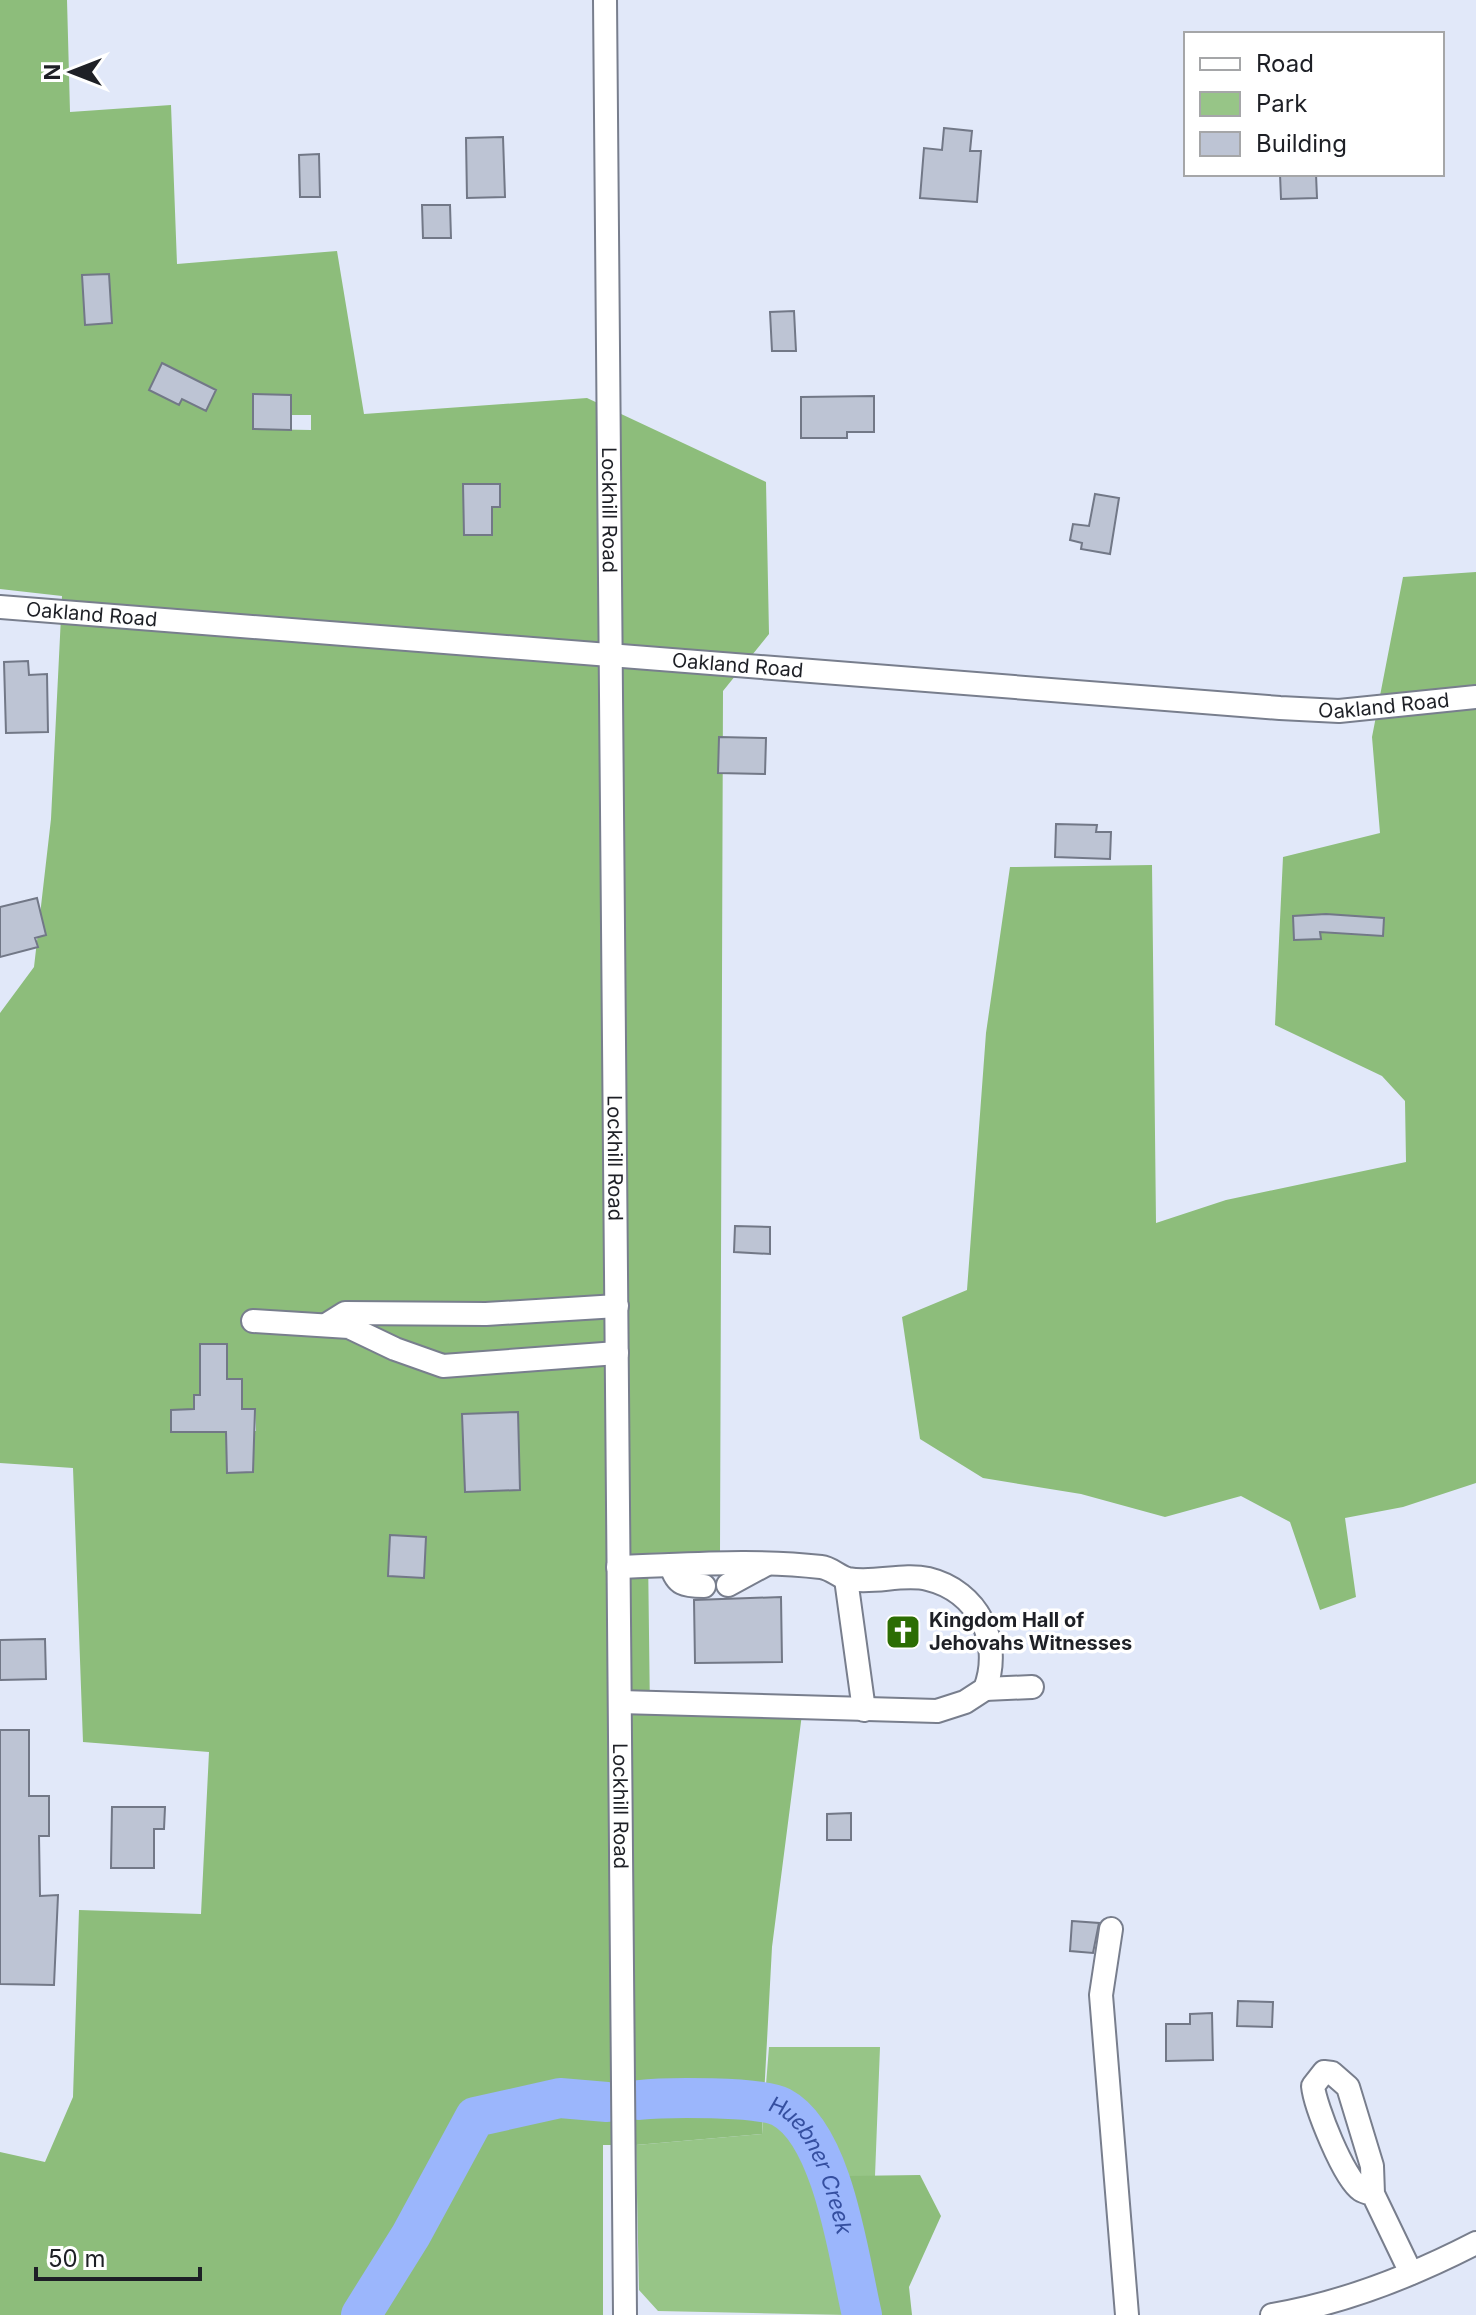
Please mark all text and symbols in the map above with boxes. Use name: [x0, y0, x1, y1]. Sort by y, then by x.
north arrow: [32, 32, 112, 112]
legend: [1184, 32, 1444, 176]
text: Road: [1256, 49, 1314, 78]
text: N: [39, 64, 65, 80]
text: Park: [1256, 89, 1307, 118]
text: Building: [1256, 129, 1347, 158]
street label: Lockhill Road: [597, 447, 622, 573]
street label: Oakland Road: [25, 597, 158, 631]
street label: Oakland Road: [671, 648, 804, 682]
street label: Oakland Road: [1318, 688, 1450, 724]
street label: Lockhill Road: [602, 1095, 628, 1221]
place label: Kingdom Hall of Jehovahs Witnesses: [929, 1608, 1132, 1655]
church icon: Kingdom Hall of Jehovahs Witnesses: [884, 1613, 922, 1651]
street label: Lockhill Road: [608, 1743, 633, 1869]
water label: Huebner Creek: [766, 2091, 858, 2238]
scale bar: [36, 2231, 200, 2281]
text: 50 m: [48, 2244, 106, 2273]

